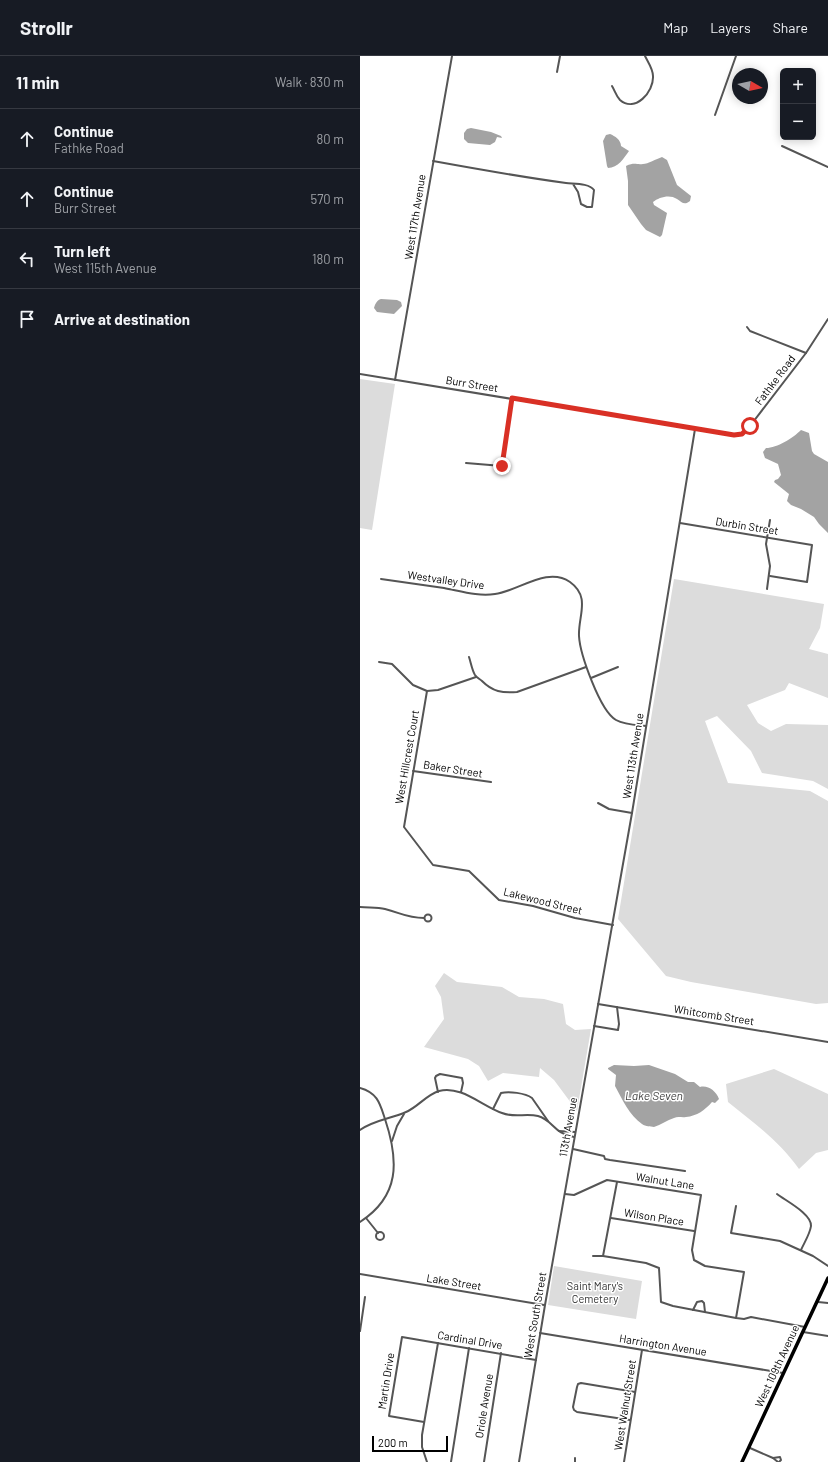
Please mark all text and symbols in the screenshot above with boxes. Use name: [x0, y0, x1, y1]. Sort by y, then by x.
text: Strollr: [20, 16, 73, 39]
text: Map: [663, 19, 688, 36]
text: Layers: [710, 19, 751, 36]
text: Share: [773, 19, 808, 36]
north arrow: [732, 68, 768, 104]
map controls: [780, 68, 816, 140]
button: +: [780, 68, 816, 104]
text: 11 min: [16, 72, 59, 92]
text: Walk · 830 m: [275, 74, 344, 90]
button: −: [780, 104, 816, 140]
text: Continue: [54, 122, 114, 140]
icon: ahead: [16, 128, 38, 150]
text: 80 m: [317, 131, 344, 147]
text: Fathke Road: [54, 140, 124, 156]
street label: West 117th Avenue: [401, 173, 428, 261]
text: Continue: [54, 182, 114, 200]
icon: ahead: [16, 188, 38, 210]
text: 570 m: [310, 191, 344, 207]
text: Burr Street: [54, 200, 117, 216]
text: Turn left: [54, 242, 110, 260]
icon: left: [16, 248, 38, 270]
text: 180 m: [312, 251, 344, 267]
text: West 115th Avenue: [54, 260, 157, 276]
icon: arrive: [16, 308, 38, 330]
text: Arrive at destination: [54, 310, 190, 328]
street label: Fathke Road: [752, 352, 798, 407]
street label: Burr Street: [445, 373, 499, 394]
route start: [741, 417, 759, 435]
route end: [493, 457, 511, 475]
street label: Durbin Street: [715, 514, 779, 537]
street label: Westvalley Drive: [407, 568, 485, 591]
street label: West Hillcrest Court: [392, 709, 421, 805]
street label: West 113th Avenue: [619, 712, 646, 800]
street label: Baker Street: [423, 757, 484, 780]
street label: Lakewood Street: [502, 884, 584, 917]
street label: Whitcomb Street: [673, 1002, 755, 1027]
water label: Lake Seven: [625, 1088, 683, 1102]
street label: 113th Avenue: [556, 1096, 579, 1158]
street label: Walnut Lane: [635, 1169, 695, 1192]
street label: Wilson Place: [623, 1205, 685, 1228]
street label: Lake Street: [426, 1271, 482, 1292]
street label: West South Street: [521, 1271, 548, 1359]
park label: Saint Mary's Cemetery: [567, 1279, 623, 1305]
street label: West 109th Avenue: [752, 1322, 801, 1409]
street label: Cardinal Drive: [437, 1328, 504, 1351]
street label: Harrington Avenue: [618, 1331, 708, 1358]
street label: Martin Drive: [375, 1352, 396, 1410]
street label: West Walnut Street: [611, 1359, 638, 1451]
street label: Oriole Avenue: [472, 1373, 495, 1439]
scale bar: [372, 1434, 448, 1453]
text: 200 m: [378, 1436, 408, 1449]

